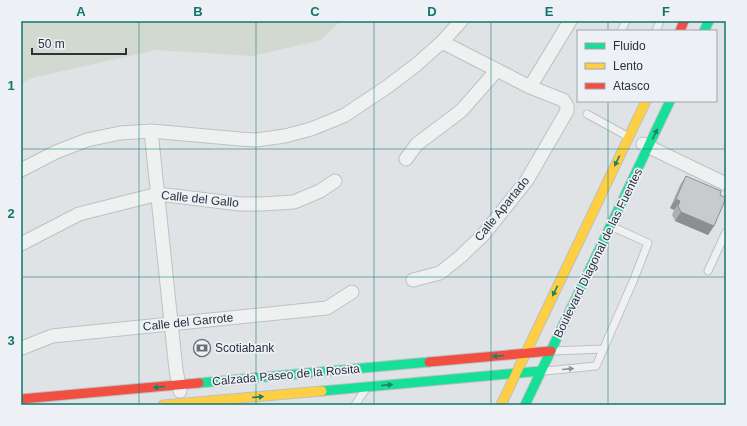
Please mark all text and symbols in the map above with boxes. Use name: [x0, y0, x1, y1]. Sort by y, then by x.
text: A: [76, 4, 86, 19]
text: B: [193, 4, 203, 19]
text: C: [310, 4, 320, 19]
text: D: [427, 4, 437, 19]
text: E: [545, 4, 554, 19]
text: F: [662, 4, 670, 19]
scale bar: [32, 30, 126, 56]
legend: [577, 30, 717, 102]
text: 50 m: [38, 37, 65, 51]
text: Fluido: [613, 39, 646, 53]
text: Lento: [613, 59, 643, 73]
text: 1: [7, 78, 15, 93]
text: Atasco: [613, 79, 650, 93]
one-way arrow: [652, 128, 658, 139]
one-way arrow: [614, 156, 620, 167]
street label: Boulevard Diagonal de las Fuentes: [551, 166, 645, 340]
street label: Calle Apartado: [472, 174, 532, 244]
street label: Calle del Gallo: [160, 188, 240, 210]
text: 2: [7, 206, 15, 221]
one-way arrow: [552, 286, 558, 297]
street label: Calle del Garrote: [142, 310, 234, 334]
text: 3: [7, 333, 15, 348]
bank icon: Scotiabank: [192, 338, 212, 358]
place label: Scotiabank: [215, 341, 275, 355]
one-way arrow: [492, 353, 504, 359]
street label: Calzada Paseo de la Rosita: [212, 362, 361, 388]
one-way arrow: [562, 365, 574, 372]
one-way arrow: [381, 382, 393, 388]
one-way arrow: [153, 383, 165, 390]
one-way arrow: [252, 393, 264, 400]

